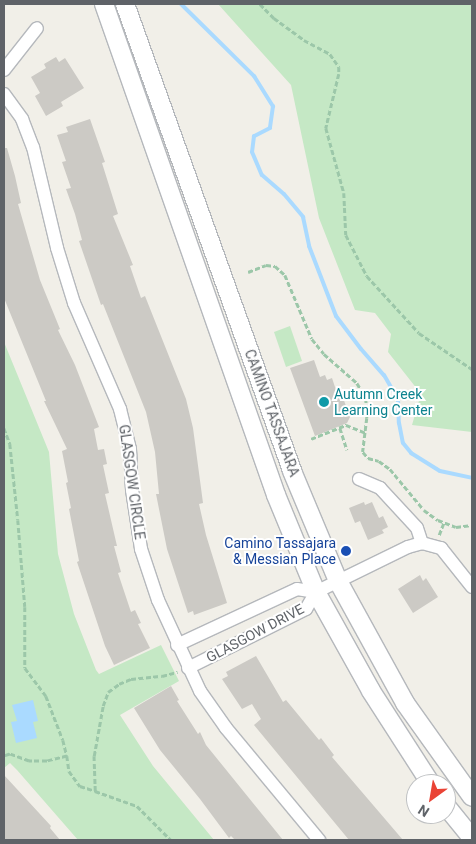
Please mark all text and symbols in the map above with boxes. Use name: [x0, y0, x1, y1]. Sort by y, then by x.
street label: CAMINO TASSAJARA: [241, 347, 303, 479]
place label: Autumn Creek Learning Center: [334, 386, 433, 418]
marker: Autumn Creek Learning Center: [318, 396, 330, 408]
street label: GLASGOW CIRCLE: [116, 423, 148, 541]
place label: Camino Tassajara & Messian Place: [224, 535, 336, 568]
marker: Camino Tassajara & Messian Place: [340, 545, 352, 557]
street label: GLASGOW DRIVE: [203, 600, 307, 666]
north arrow: [406, 774, 456, 824]
text: N: [415, 801, 432, 820]

